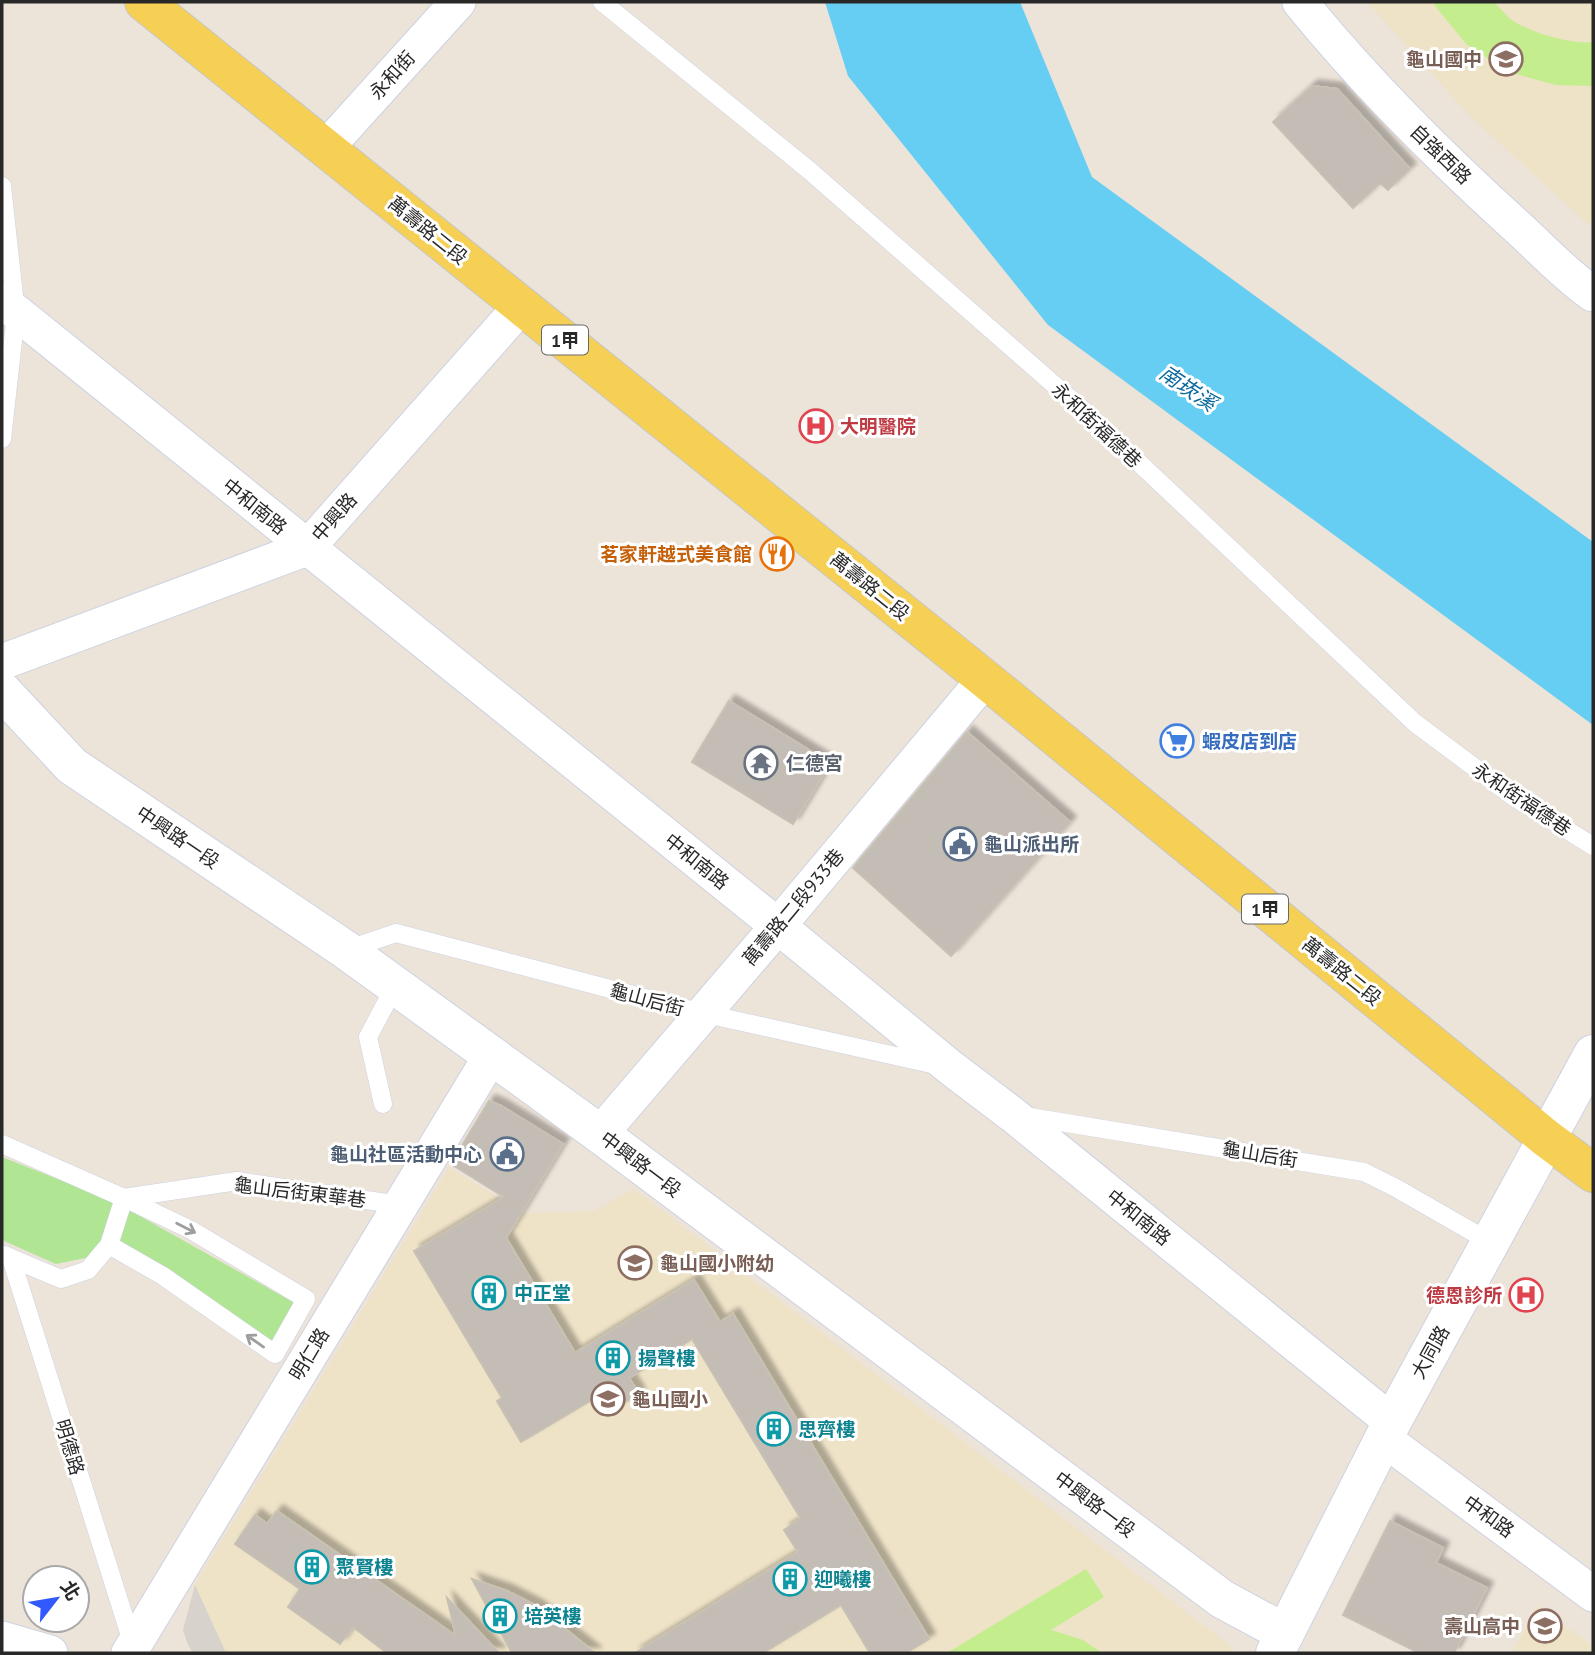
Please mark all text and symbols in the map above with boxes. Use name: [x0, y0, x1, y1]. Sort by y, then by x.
school or university icon: 龜山國中: [1487, 40, 1525, 78]
street label: 永和街: [364, 46, 420, 104]
place label: 龜山國中: [1406, 47, 1482, 71]
street label: 自強西路: [1405, 119, 1477, 189]
street label: 萬壽路二段: [384, 191, 472, 269]
road number: 1甲: [542, 326, 588, 354]
water label: 南崁溪: [1154, 359, 1224, 418]
street label: 永和街福德巷: [1047, 377, 1147, 473]
hospital icon: 大明醫院: [797, 407, 835, 445]
place label: 大明醫院: [840, 414, 916, 438]
street label: 中和南路: [218, 473, 292, 539]
street label: 中興路: [306, 488, 362, 546]
restaurant icon: 茗家軒越式美食館: [758, 535, 796, 573]
place label: 茗家軒越式美食館: [600, 542, 752, 566]
street label: 萬壽路二段: [826, 547, 914, 625]
supermarket icon: 蝦皮店到店: [1158, 722, 1196, 760]
place label: 蝦皮店到店: [1202, 729, 1297, 753]
temple icon: 仁德宮: [742, 744, 780, 782]
place label: 仁德宮: [786, 751, 843, 775]
street label: 永和街福德巷: [1468, 757, 1576, 841]
street label: 中興路一段: [132, 800, 224, 874]
public building icon: 龜山派出所: [941, 825, 979, 863]
street label: 中和南路: [660, 828, 734, 894]
place label: 龜山派出所: [984, 832, 1079, 856]
street label: 萬壽路二段933巷: [737, 844, 849, 970]
road number: 1甲: [1242, 894, 1288, 924]
street label: 萬壽路二段: [1298, 932, 1386, 1010]
street label: 龜山后街: [607, 978, 687, 1020]
street label: 中興路一段: [596, 1126, 686, 1202]
public building icon: 龜山社區活動中心: [488, 1135, 526, 1173]
street label: 龜山后街: [1221, 1136, 1299, 1172]
place label: 龜山社區活動中心: [330, 1142, 482, 1166]
street label: 龜山后街東華巷: [233, 1172, 367, 1212]
street label: 中和南路: [1102, 1184, 1176, 1250]
one-way arrow: [175, 1221, 195, 1235]
school or university icon: 龜山國小附幼: [616, 1244, 654, 1282]
place label: 龜山國小附幼: [660, 1251, 774, 1275]
building icon: 中正堂: [470, 1274, 508, 1312]
hospital icon: 德恩診所: [1507, 1276, 1545, 1314]
place label: 中正堂: [514, 1281, 571, 1305]
place label: 德恩診所: [1426, 1283, 1502, 1307]
street label: 大同路: [1406, 1321, 1454, 1383]
street label: 明仁路: [284, 1323, 334, 1385]
one-way arrow: [246, 1334, 265, 1348]
building icon: 揚聲樓: [594, 1339, 632, 1377]
place label: 揚聲樓: [638, 1346, 695, 1370]
school or university icon: 龜山國小: [589, 1380, 627, 1418]
place label: 龜山國小: [632, 1387, 708, 1411]
building icon: 思齊樓: [755, 1410, 793, 1448]
street label: 明德路: [50, 1416, 90, 1478]
place label: 思齊樓: [798, 1417, 855, 1441]
street label: 中興路一段: [1050, 1466, 1140, 1542]
street label: 中和路: [1459, 1490, 1519, 1542]
building icon: 聚賢樓: [293, 1548, 331, 1586]
place label: 聚賢樓: [336, 1555, 393, 1579]
building icon: 迎曦樓: [771, 1560, 809, 1598]
north arrow: [21, 1564, 91, 1634]
place label: 迎曦樓: [814, 1567, 871, 1591]
text: 北: [55, 1576, 86, 1605]
building icon: 培英樓: [481, 1597, 519, 1635]
place label: 培英樓: [524, 1604, 581, 1628]
school or university icon: 壽山高中: [1526, 1607, 1564, 1645]
place label: 壽山高中: [1444, 1614, 1520, 1638]

